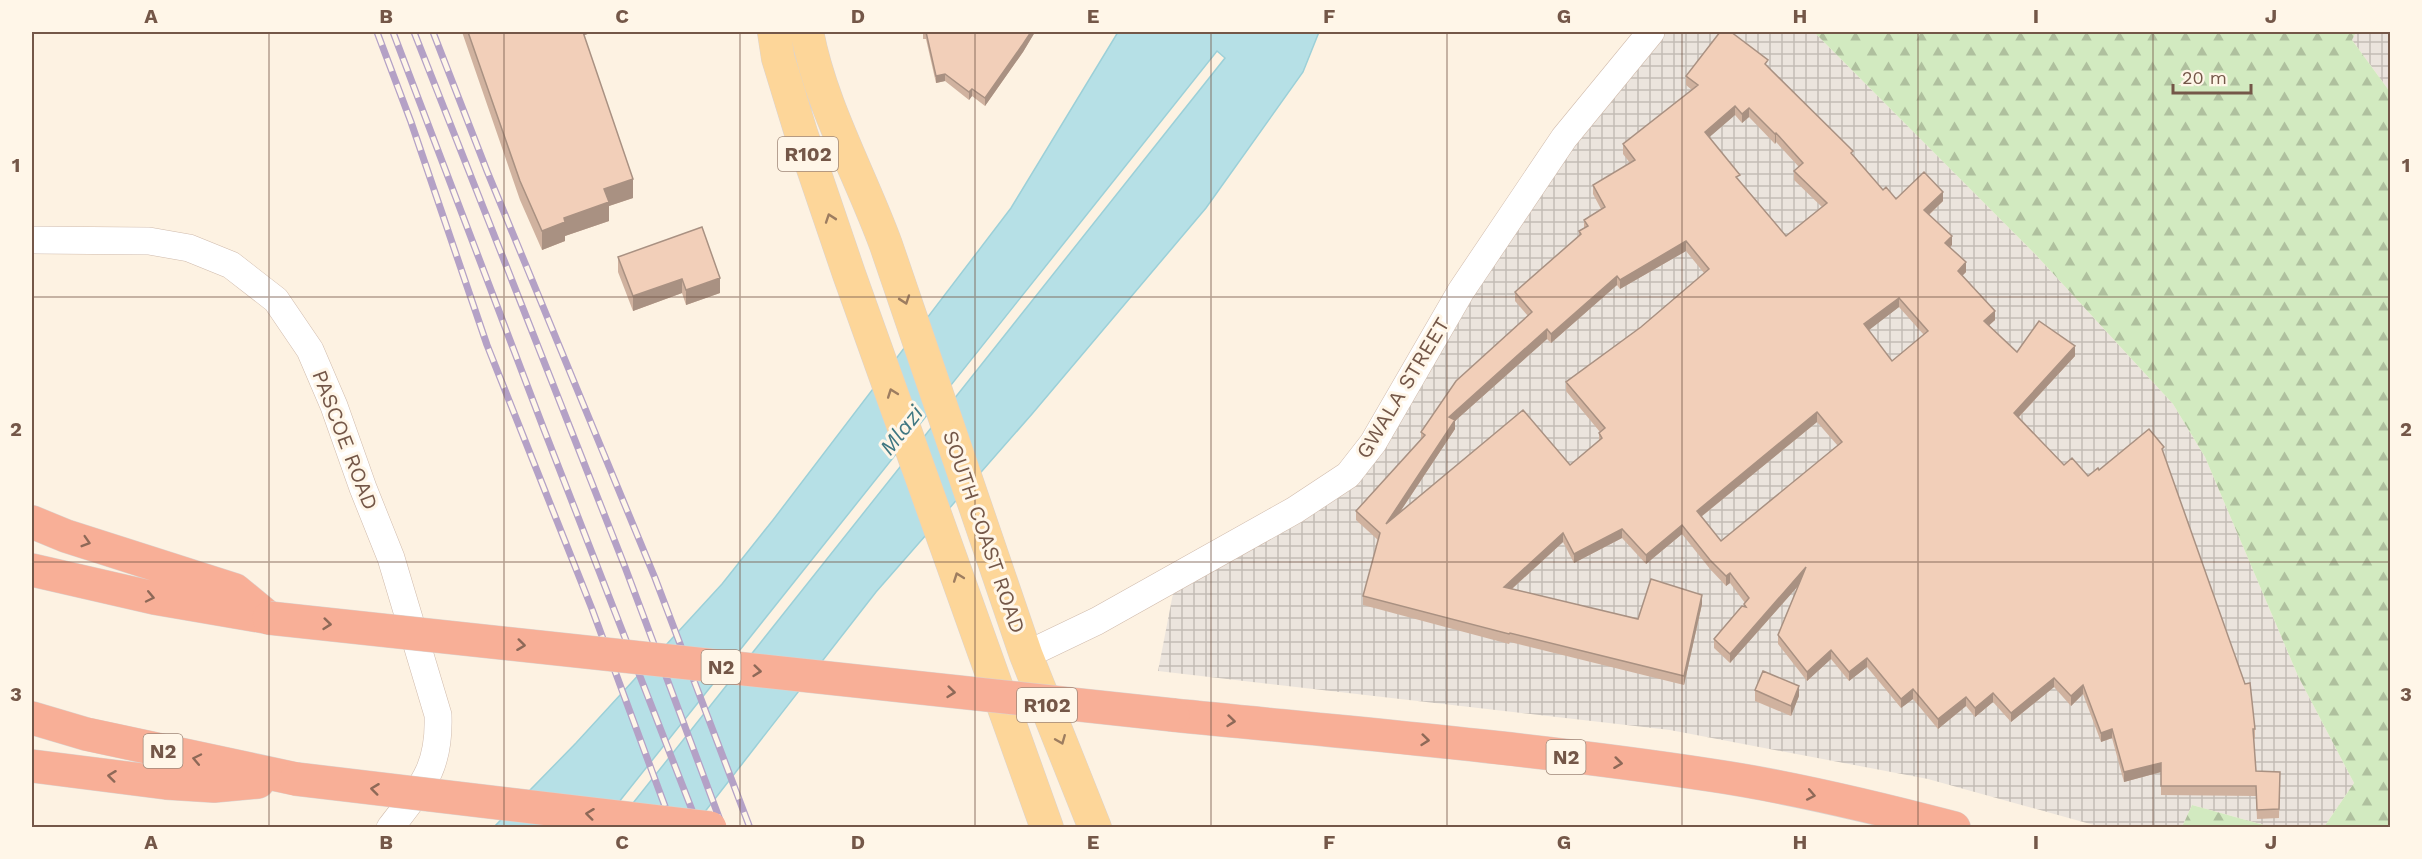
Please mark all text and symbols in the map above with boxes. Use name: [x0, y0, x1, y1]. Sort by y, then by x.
text: A: [144, 4, 158, 28]
text: B: [379, 4, 393, 28]
text: C: [615, 4, 629, 28]
text: D: [851, 4, 865, 28]
text: E: [1087, 4, 1099, 28]
text: F: [1323, 4, 1335, 28]
text: G: [1557, 4, 1571, 28]
text: H: [1793, 4, 1807, 28]
text: I: [2033, 4, 2039, 28]
text: J: [2265, 4, 2277, 28]
scale bar: [2173, 57, 2251, 95]
text: 20 m: [2182, 67, 2227, 88]
road number: R102: [778, 137, 838, 171]
text: 1: [12, 153, 20, 177]
text: 1: [2402, 153, 2410, 177]
one-way arrow: [825, 213, 838, 224]
one-way arrow: [898, 294, 911, 305]
street label: GWALA STREET: [1351, 312, 1455, 463]
street label: PASCOE ROAD: [307, 366, 384, 513]
one-way arrow: [887, 388, 900, 399]
water label: Mlazi: [874, 400, 929, 460]
text: 2: [10, 417, 22, 441]
text: 2: [2400, 417, 2412, 441]
street label: SOUTH COAST ROAD: [938, 427, 1031, 637]
one-way arrow: [81, 535, 91, 547]
one-way arrow: [952, 572, 965, 583]
one-way arrow: [145, 590, 155, 603]
one-way arrow: [323, 617, 332, 630]
one-way arrow: [517, 639, 526, 651]
road number: N2: [702, 650, 740, 684]
one-way arrow: [752, 664, 761, 677]
text: 3: [10, 682, 22, 706]
text: 3: [2400, 682, 2412, 706]
one-way arrow: [946, 685, 955, 697]
road number: R102: [1017, 688, 1077, 722]
one-way arrow: [1226, 714, 1235, 727]
one-way arrow: [1420, 733, 1429, 746]
road number: N2: [144, 734, 182, 768]
one-way arrow: [1054, 734, 1066, 745]
road number: N2: [1546, 740, 1586, 774]
one-way arrow: [192, 753, 202, 766]
one-way arrow: [1614, 757, 1623, 769]
one-way arrow: [107, 770, 116, 783]
one-way arrow: [371, 783, 380, 795]
one-way arrow: [1805, 788, 1815, 801]
one-way arrow: [585, 809, 594, 821]
text: A: [144, 830, 158, 854]
text: B: [379, 830, 393, 854]
text: C: [615, 830, 629, 854]
text: D: [851, 830, 865, 854]
text: E: [1087, 830, 1099, 854]
text: F: [1323, 830, 1335, 854]
text: G: [1557, 830, 1571, 854]
text: H: [1793, 830, 1807, 854]
text: I: [2033, 830, 2039, 854]
text: J: [2265, 830, 2277, 854]

